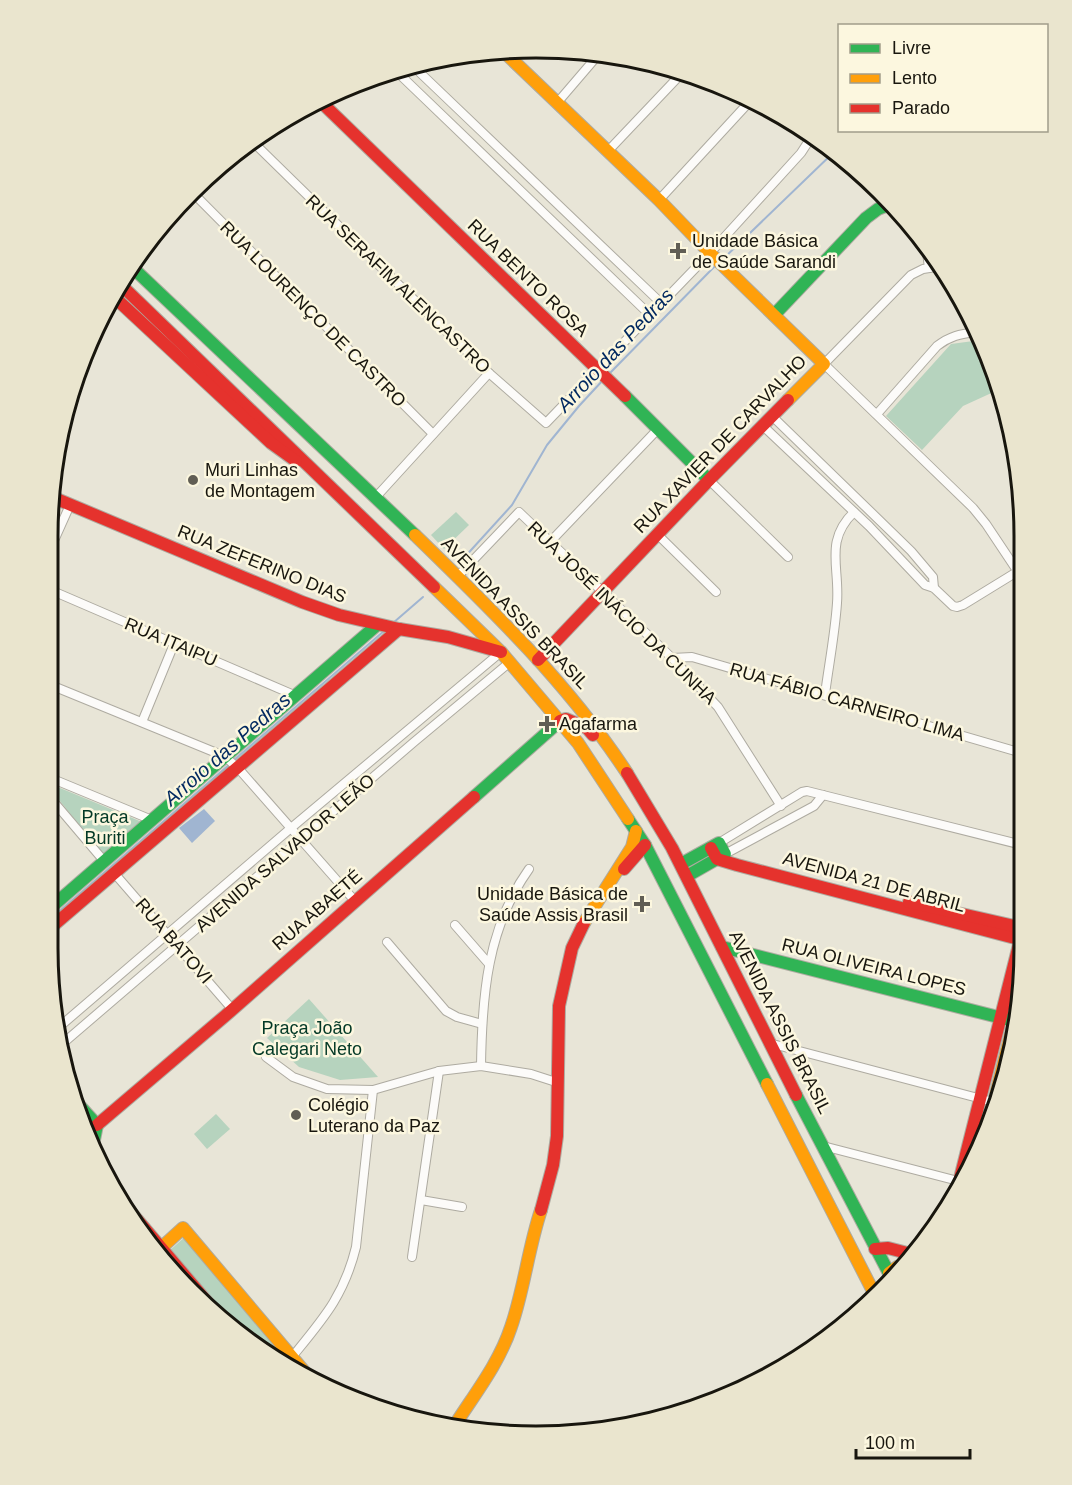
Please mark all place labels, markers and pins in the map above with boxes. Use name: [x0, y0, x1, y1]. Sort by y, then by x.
place label: Unidade Básica de Saúde Sarandi: [692, 231, 836, 272]
marker: Unidade Básica de Saúde Sarandi: [669, 242, 687, 260]
place label: Muri Linhas de Montagem: [205, 460, 315, 501]
marker: Muri Linhas de Montagem: [186, 473, 200, 487]
place label: Agafarma: [559, 714, 638, 734]
marker: Agafarma: [540, 717, 554, 731]
place label: Unidade Básica de Saúde Assis Brasil: [477, 884, 628, 925]
marker: Unidade Básica de Saúde Assis Brasil: [633, 895, 651, 913]
place label: Colégio Luterano da Paz: [308, 1095, 440, 1136]
marker: Colégio Luterano da Paz: [289, 1108, 303, 1122]

